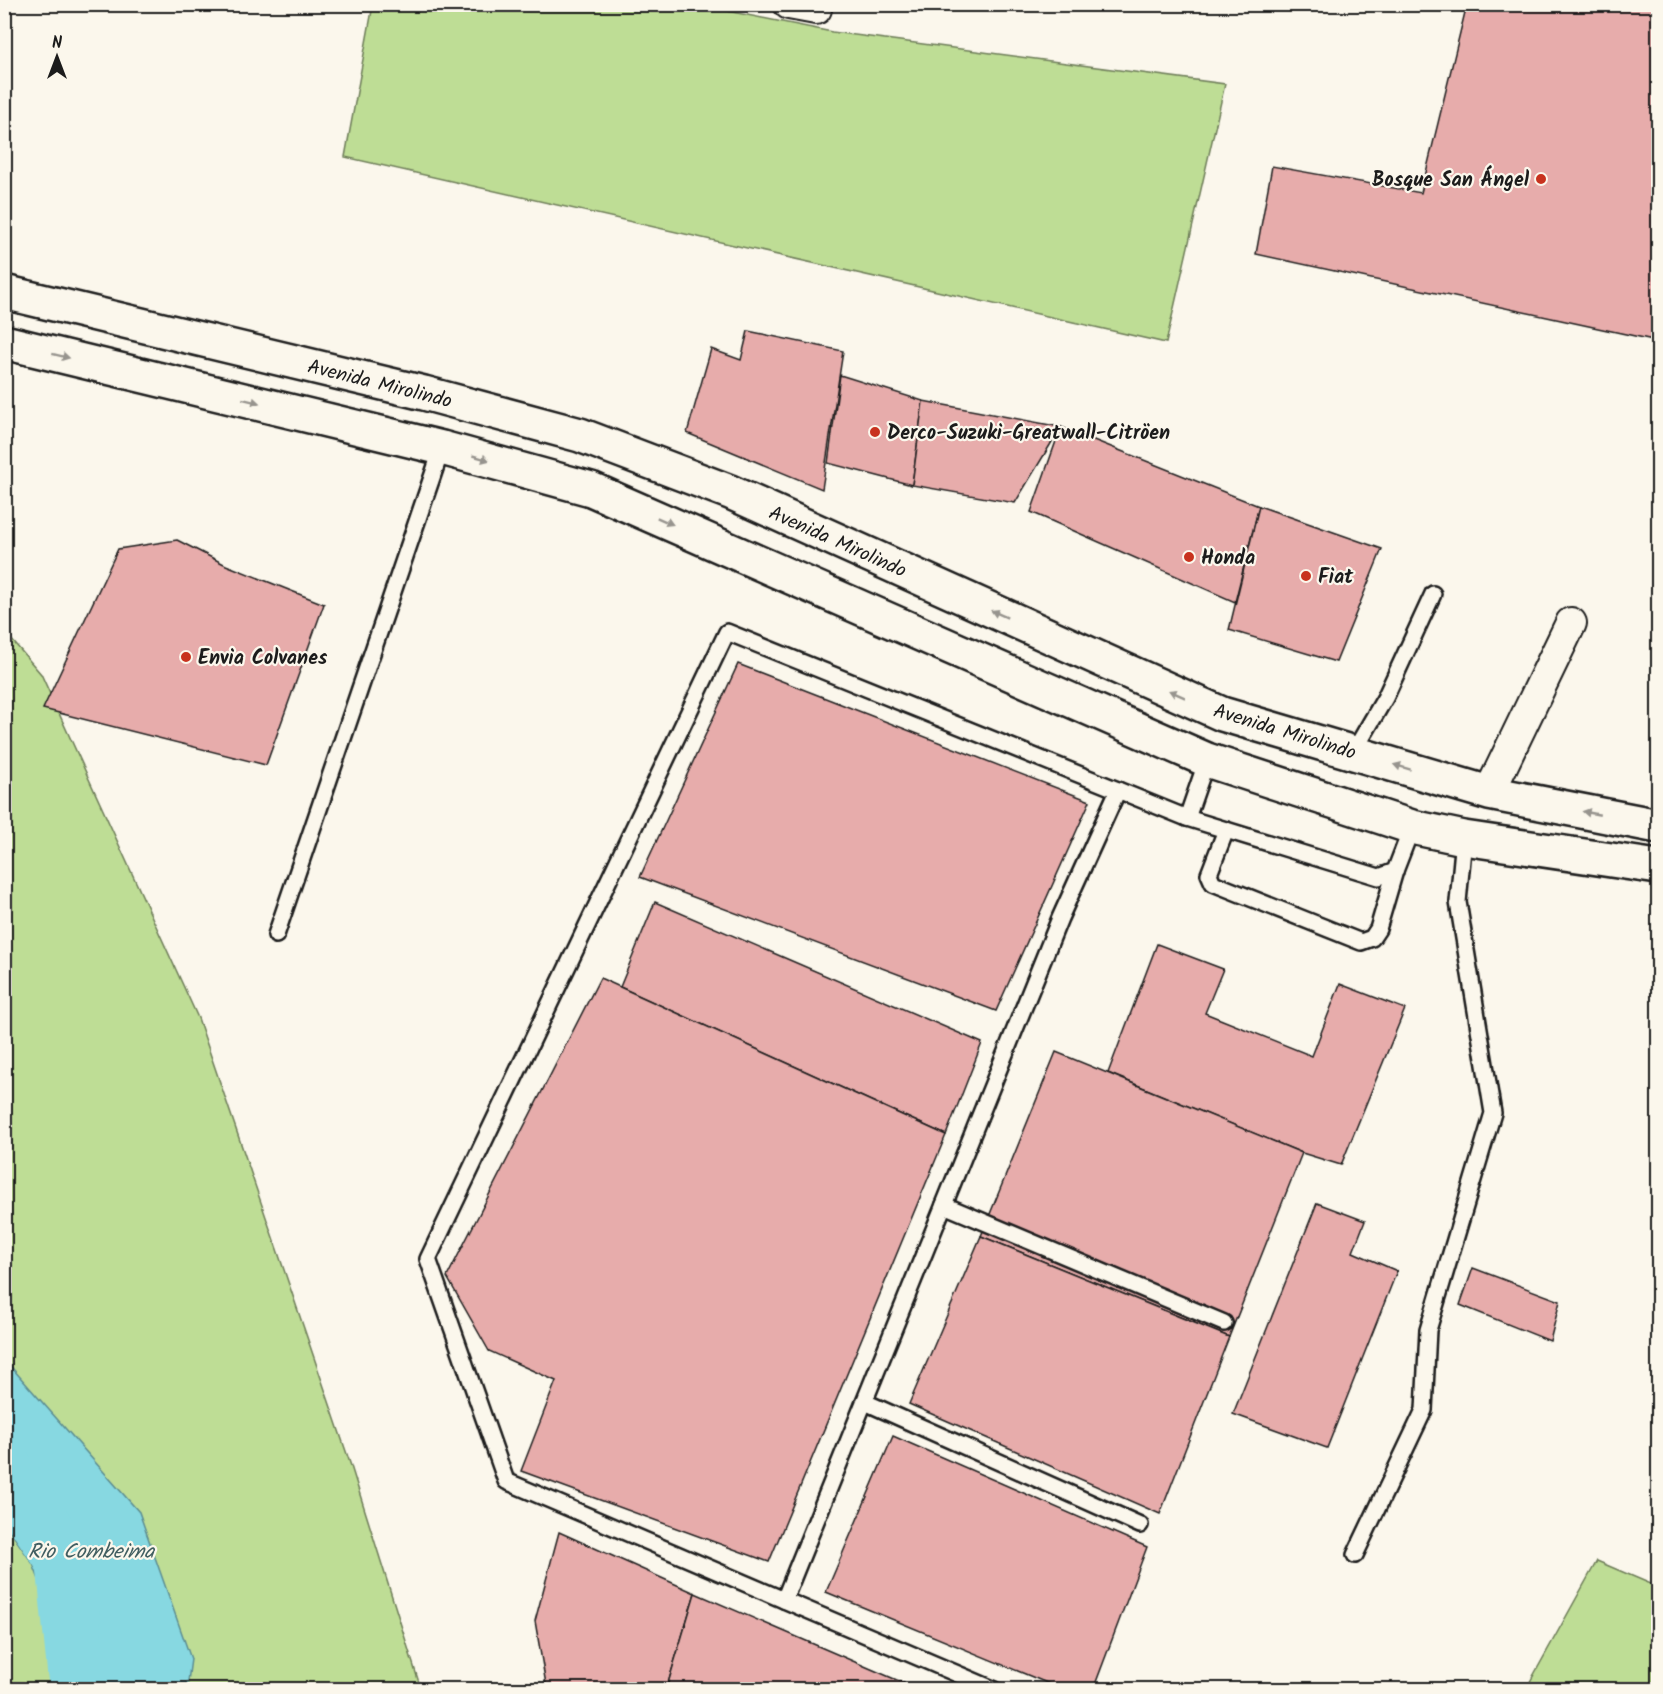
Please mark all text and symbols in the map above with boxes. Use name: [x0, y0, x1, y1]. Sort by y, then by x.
north arrow: [27, 27, 87, 87]
text: N: [52, 31, 62, 56]
place label: Bosque San Ángel: [1372, 165, 1530, 197]
marker: Bosque San Ángel: [1534, 172, 1548, 186]
one-way arrow: [52, 351, 71, 361]
street label: Avenida Mirolindo: [304, 352, 455, 418]
one-way arrow: [242, 397, 260, 407]
place label: Derco-Suzuki-Greatwall-Citröen: [887, 418, 1170, 450]
marker: Derco-Suzuki-Greatwall-Citröen: [868, 425, 882, 439]
one-way arrow: [472, 454, 490, 463]
street label: Avenida Mirolindo: [763, 498, 911, 588]
one-way arrow: [656, 517, 674, 527]
place label: Honda: [1201, 543, 1255, 575]
marker: Honda: [1182, 550, 1196, 564]
place label: Fiat: [1318, 562, 1354, 594]
marker: Fiat: [1299, 569, 1313, 583]
one-way arrow: [991, 609, 1008, 618]
place label: Envia Colvanes: [198, 643, 328, 675]
marker: Envia Colvanes: [179, 650, 193, 664]
one-way arrow: [1167, 689, 1185, 699]
street label: Avenida Mirolindo: [1209, 696, 1360, 770]
one-way arrow: [1393, 762, 1411, 771]
one-way arrow: [1581, 808, 1600, 817]
water label: Rio Combeima: [28, 1536, 155, 1569]

